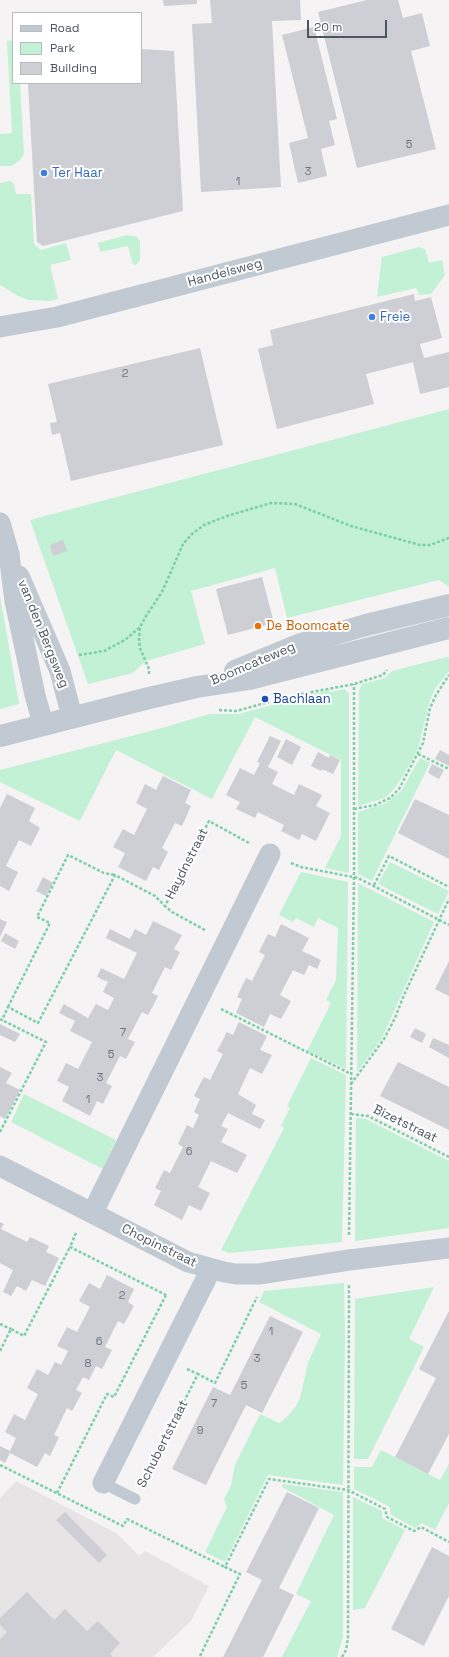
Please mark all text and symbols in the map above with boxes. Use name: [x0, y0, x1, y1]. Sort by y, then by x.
legend: [12, 12, 142, 84]
scale bar: [309, 12, 389, 38]
text: 20 m: [314, 19, 342, 35]
text: Road: [50, 20, 79, 36]
text: Park: [50, 40, 75, 56]
text: Building: [50, 60, 97, 76]
house number: 5: [406, 138, 412, 152]
place label: Ter Haar: [52, 165, 103, 181]
house number: 3: [305, 165, 311, 179]
marker: Ter Haar: [39, 168, 49, 178]
house number: 1: [236, 175, 240, 189]
street label: Handelsweg: [186, 256, 264, 290]
place label: Freie: [380, 309, 410, 325]
marker: Freie: [367, 312, 377, 322]
house number: 2: [122, 367, 128, 381]
street label: van den Bergsweg: [14, 578, 72, 690]
place label: De Boomcate: [266, 618, 350, 634]
marker: De Boomcate: [253, 621, 263, 631]
street label: Boomcateweg: [208, 639, 298, 689]
place label: Bachlaan: [273, 691, 331, 707]
marker: Bachlaan: [260, 694, 270, 704]
street label: Haydnstraat: [162, 826, 212, 902]
house number: 7: [120, 1026, 126, 1040]
house number: 5: [108, 1048, 114, 1062]
house number: 3: [97, 1071, 103, 1085]
house number: 1: [86, 1093, 90, 1107]
street label: Bizetstraat: [370, 1102, 440, 1146]
house number: 6: [186, 1145, 192, 1159]
street label: Chopinstraat: [119, 1221, 199, 1271]
house number: 2: [119, 1289, 125, 1303]
house number: 1: [269, 1325, 273, 1339]
house number: 6: [96, 1335, 102, 1349]
house number: 3: [254, 1352, 260, 1366]
house number: 8: [85, 1357, 91, 1371]
house number: 5: [241, 1379, 247, 1393]
house number: 7: [211, 1397, 217, 1411]
street label: Schubertstraat: [134, 1398, 192, 1490]
house number: 9: [197, 1424, 203, 1438]

